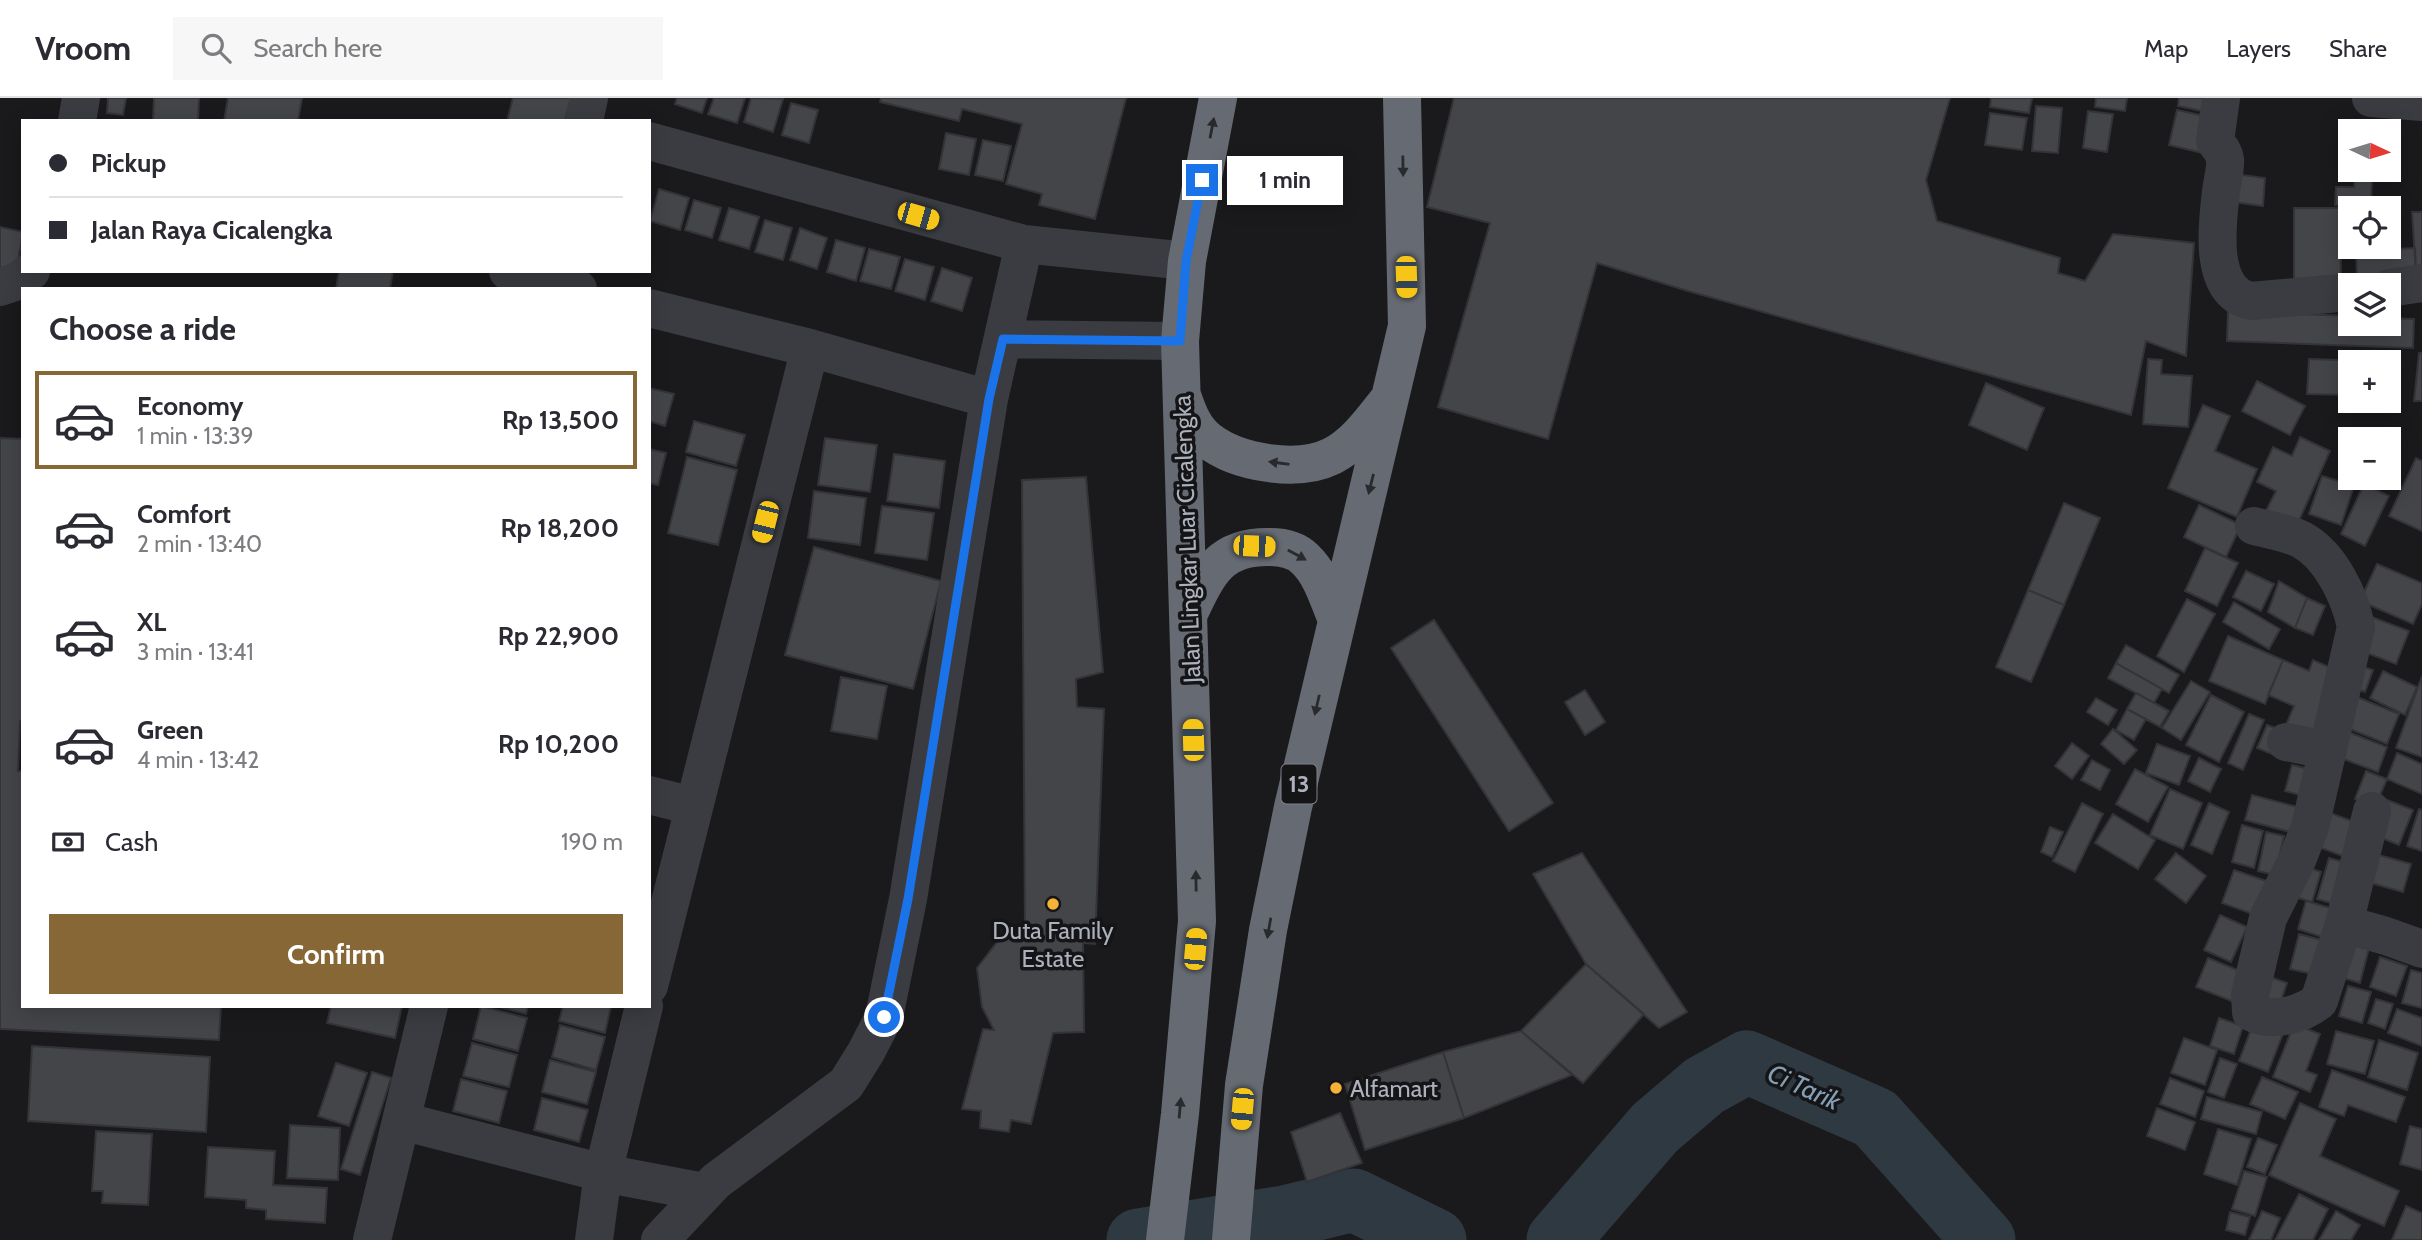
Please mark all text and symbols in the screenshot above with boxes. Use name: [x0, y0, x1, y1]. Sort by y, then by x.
search box: [173, 17, 663, 80]
text: Vroom: [35, 28, 131, 68]
icon: search: [197, 29, 235, 67]
text: Search here: [253, 32, 382, 64]
text: Map: [2144, 34, 2188, 63]
text: Layers: [2226, 34, 2291, 63]
text: Share: [2329, 34, 2387, 63]
one-way arrow: [1206, 117, 1217, 139]
north arrow: [2338, 119, 2401, 182]
map controls: [2338, 119, 2401, 490]
text: Pickup: [91, 147, 166, 179]
callout: 1 min: [1226, 155, 1342, 204]
one-way arrow: [1397, 155, 1409, 177]
route end: [1186, 164, 1218, 196]
text: 1 min: [1259, 166, 1311, 194]
button: locate: [2338, 196, 2401, 259]
car: [895, 200, 942, 232]
text: Jalan Raya Cicalengka: [91, 214, 333, 246]
car: [1395, 256, 1418, 298]
button: layers: [2338, 273, 2401, 336]
text: Choose a ride: [49, 309, 236, 348]
button: +: [2338, 350, 2401, 413]
icon: car: [53, 389, 116, 452]
text: Economy: [137, 390, 243, 422]
street label: Jalan Lingkar Luar Cicalengka: [1167, 394, 1207, 685]
text: Rp 13,500: [502, 404, 619, 436]
text: 1 min · 13:39: [137, 422, 254, 450]
button: −: [2338, 427, 2401, 490]
one-way arrow: [1268, 458, 1290, 469]
one-way arrow: [1365, 474, 1376, 496]
icon: car: [53, 497, 116, 560]
text: Comfort: [137, 498, 231, 530]
car: [750, 499, 781, 545]
text: Rp 18,200: [500, 512, 619, 544]
text: 2 min · 13:40: [137, 530, 262, 558]
car: [1233, 535, 1276, 557]
one-way arrow: [1288, 549, 1307, 561]
icon: car: [53, 605, 116, 668]
text: XL: [137, 606, 166, 638]
text: Rp 22,900: [498, 620, 619, 652]
text: 3 min · 13:41: [137, 638, 254, 666]
one-way arrow: [1311, 695, 1322, 717]
icon: car: [53, 713, 116, 776]
text: Green: [137, 714, 204, 746]
car: [1182, 719, 1205, 761]
text: Rp 10,200: [498, 728, 619, 760]
text: 4 min · 13:42: [137, 746, 259, 774]
road number: 13: [1282, 764, 1316, 804]
icon: cash: [49, 823, 87, 861]
text: Cash: [105, 826, 158, 858]
text: 190 m: [561, 828, 623, 856]
one-way arrow: [1190, 870, 1202, 892]
marker: Duta Family Estate: [1045, 896, 1061, 912]
button: Confirm: [49, 914, 623, 994]
place label: Duta Family Estate: [992, 916, 1114, 973]
one-way arrow: [1263, 917, 1274, 939]
car: [1183, 927, 1208, 971]
route start: [868, 1001, 900, 1033]
water label: Ci Tarik: [1763, 1057, 1846, 1118]
place label: Alfamart: [1350, 1074, 1438, 1103]
marker: Alfamart: [1328, 1080, 1344, 1096]
car: [1230, 1087, 1255, 1131]
one-way arrow: [1175, 1097, 1186, 1119]

